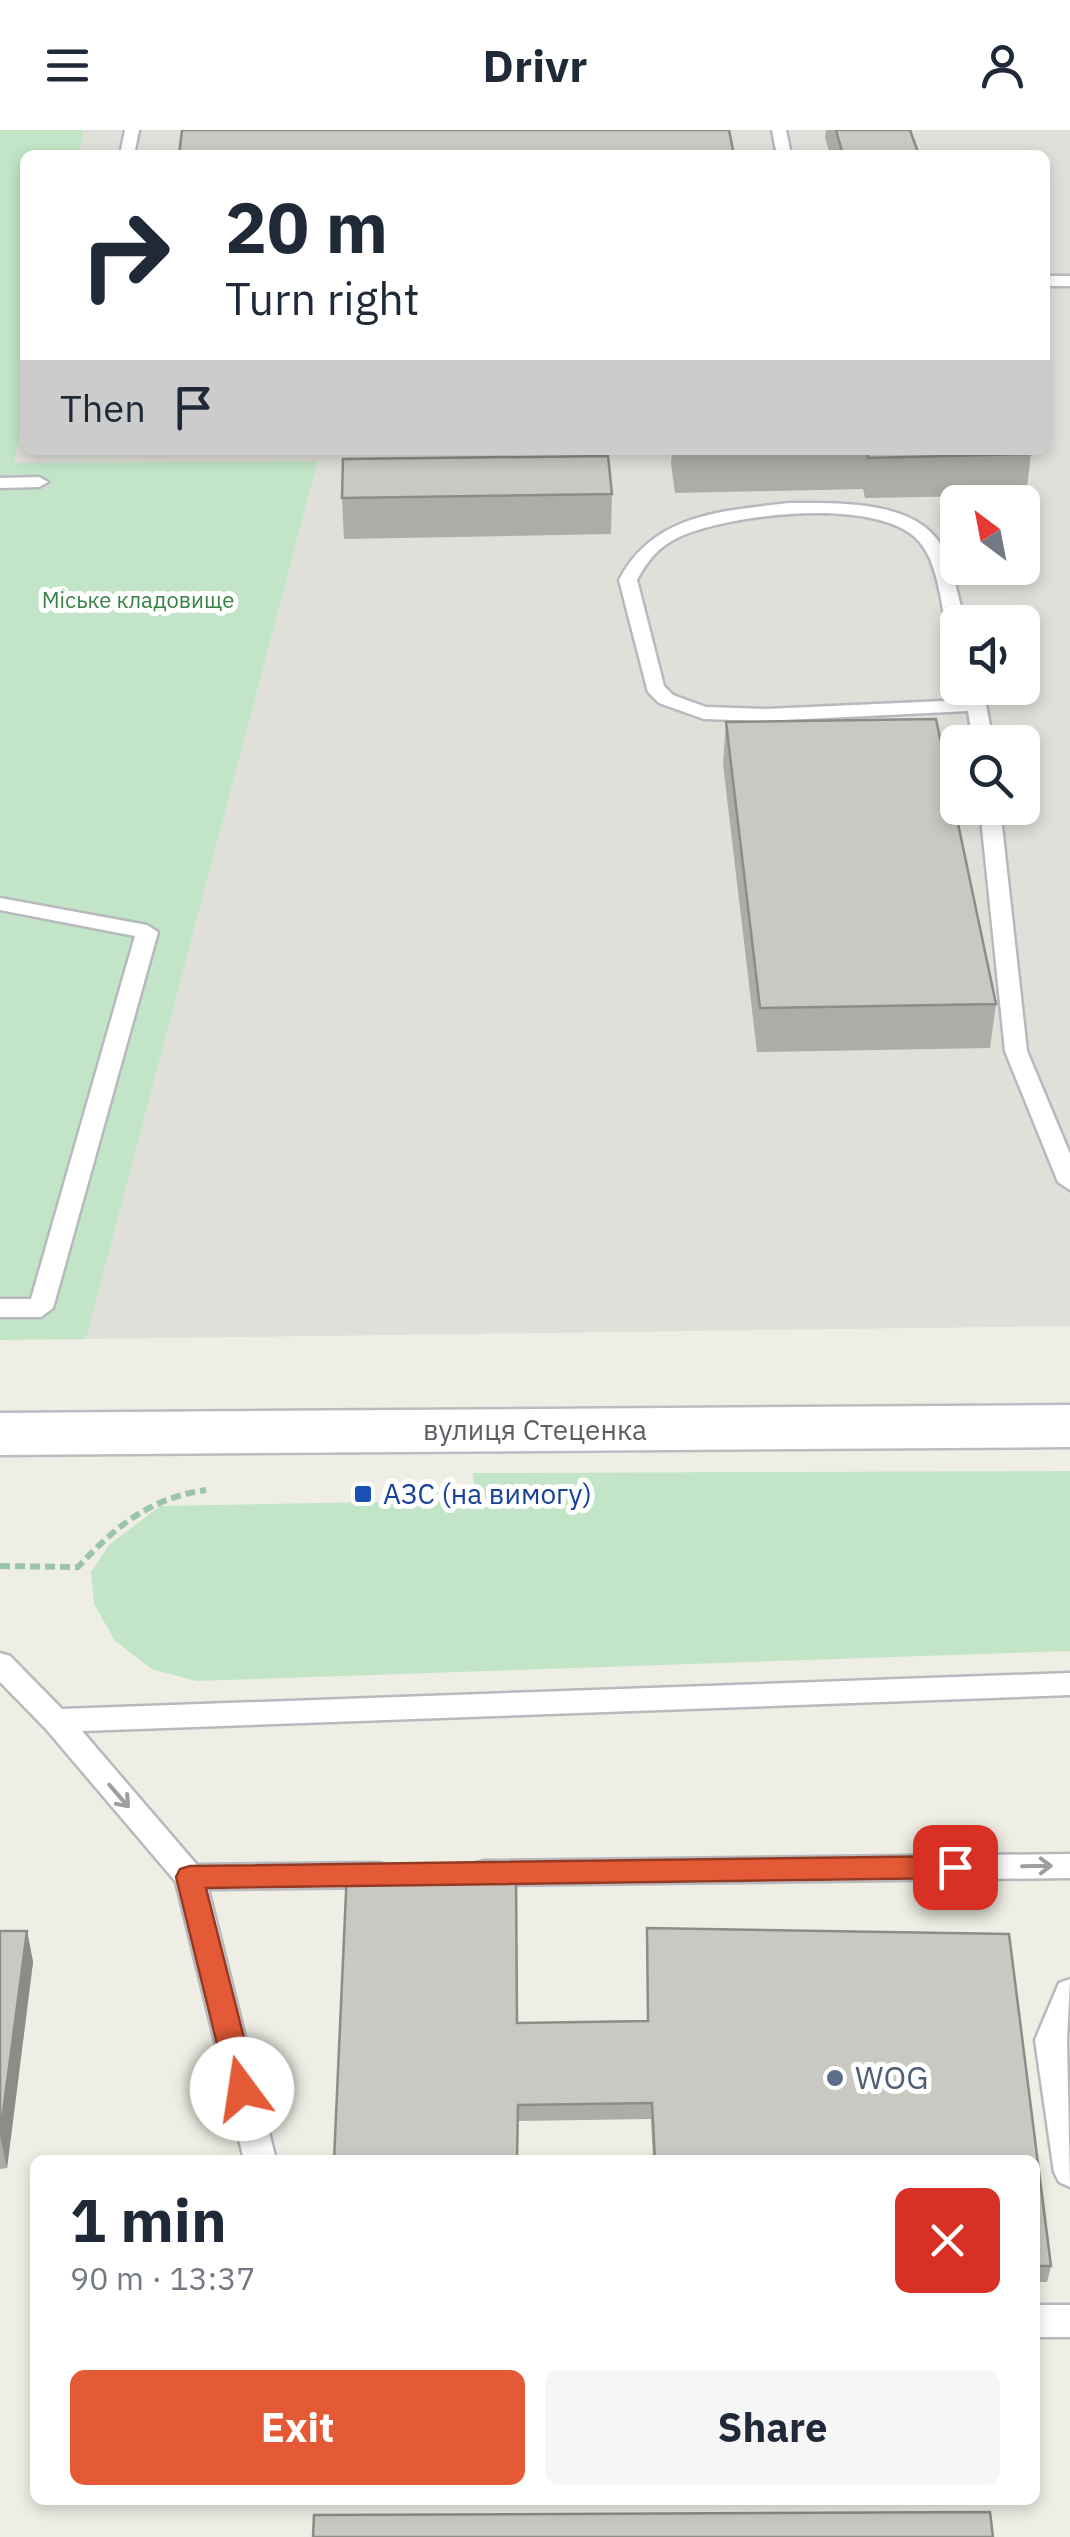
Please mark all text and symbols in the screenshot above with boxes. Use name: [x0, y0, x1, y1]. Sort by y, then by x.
text: Drivr: [483, 36, 587, 94]
icon: menu: [40, 38, 95, 93]
icon: person: [975, 38, 1030, 93]
text: 20 m: [225, 181, 388, 272]
icon: right: [60, 190, 190, 320]
text: Turn right: [225, 269, 420, 327]
icon: arrive: [166, 380, 221, 435]
text: Then: [60, 383, 146, 432]
north arrow: [940, 485, 1040, 585]
map controls: [940, 485, 1040, 825]
park label: Міське кладовище: [42, 585, 234, 614]
button: sound: [940, 605, 1040, 705]
button: search: [940, 725, 1040, 825]
street label: вулиця Стеценка: [423, 1411, 647, 1448]
place label: АЗС (на вимогу): [383, 1475, 592, 1512]
marker: АЗС (на вимогу): [352, 1483, 374, 1505]
one-way arrow: [107, 1782, 129, 1808]
pin: [913, 1825, 998, 1910]
icon: arrive: [928, 1840, 983, 1895]
one-way arrow: [1020, 1856, 1052, 1876]
position arrow: [190, 2037, 294, 2141]
place label: WOG: [855, 2056, 928, 2098]
marker: WOG: [824, 2067, 846, 2089]
text: 1 min: [70, 2180, 227, 2259]
button: close: [895, 2188, 1000, 2293]
text: 90 m · 13:37: [70, 2257, 256, 2299]
button: Exit: [70, 2370, 525, 2485]
button: Share: [545, 2370, 1000, 2485]

